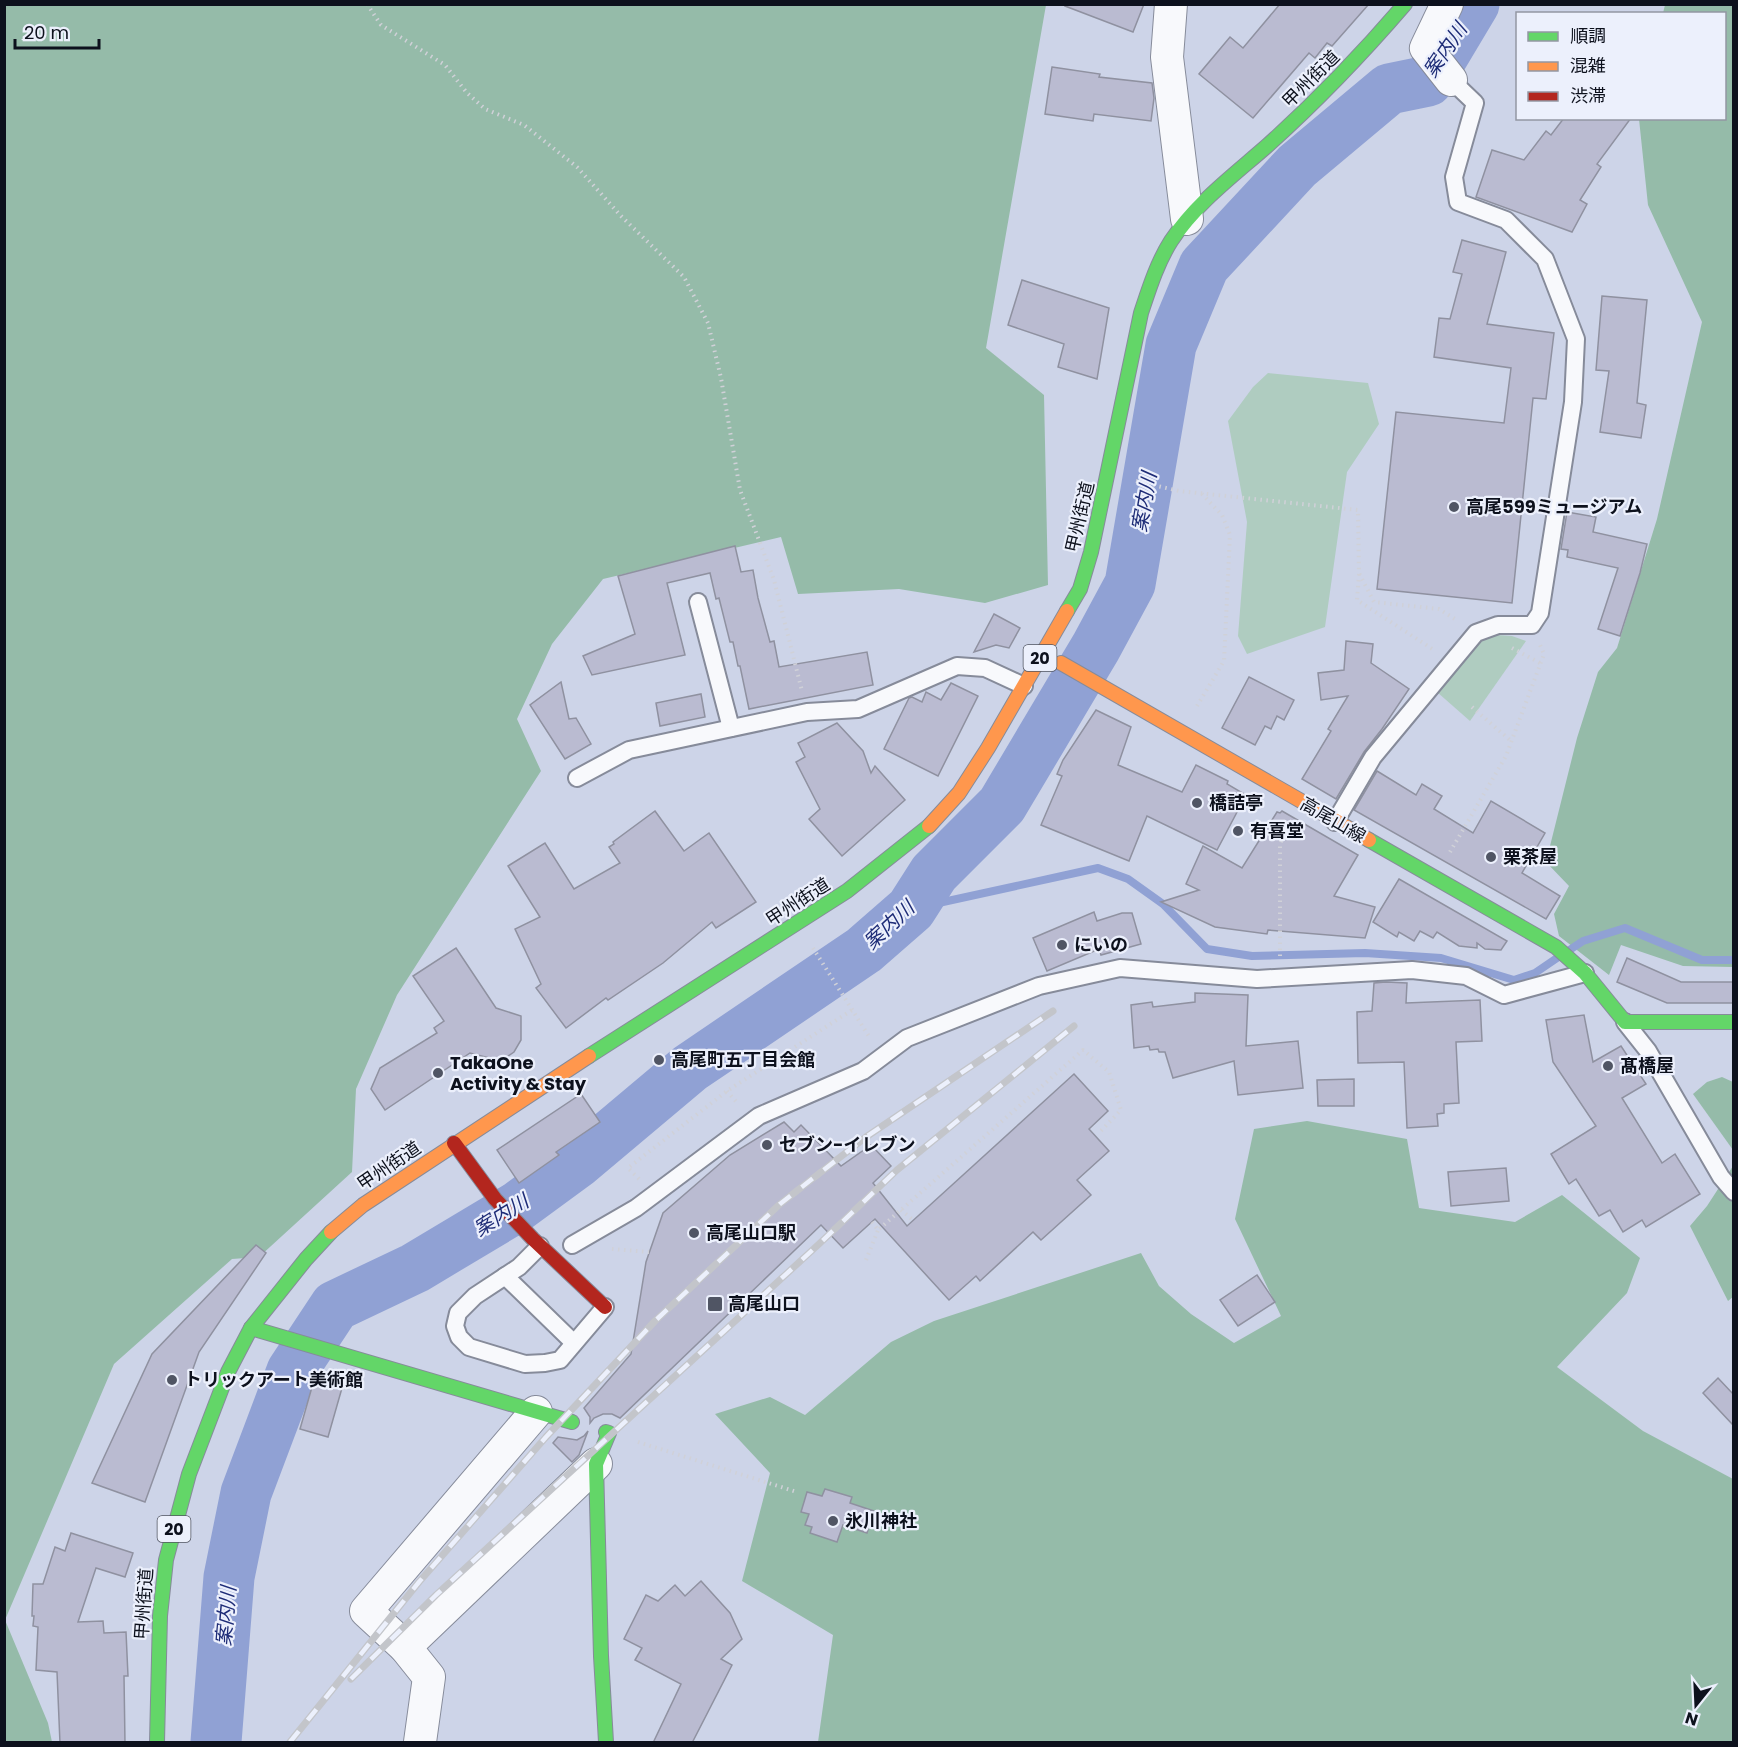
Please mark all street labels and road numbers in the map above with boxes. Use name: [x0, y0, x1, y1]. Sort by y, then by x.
street label: 甲州街道: [1276, 44, 1345, 113]
street label: 甲州街道: [1059, 479, 1100, 555]
road number: 20: [1024, 645, 1056, 671]
street label: 高尾山線: [1296, 791, 1371, 848]
street label: 甲州街道: [761, 871, 835, 932]
street label: 甲州街道: [352, 1135, 426, 1196]
road number: 20: [158, 1516, 190, 1542]
street label: 甲州街道: [129, 1567, 158, 1641]

